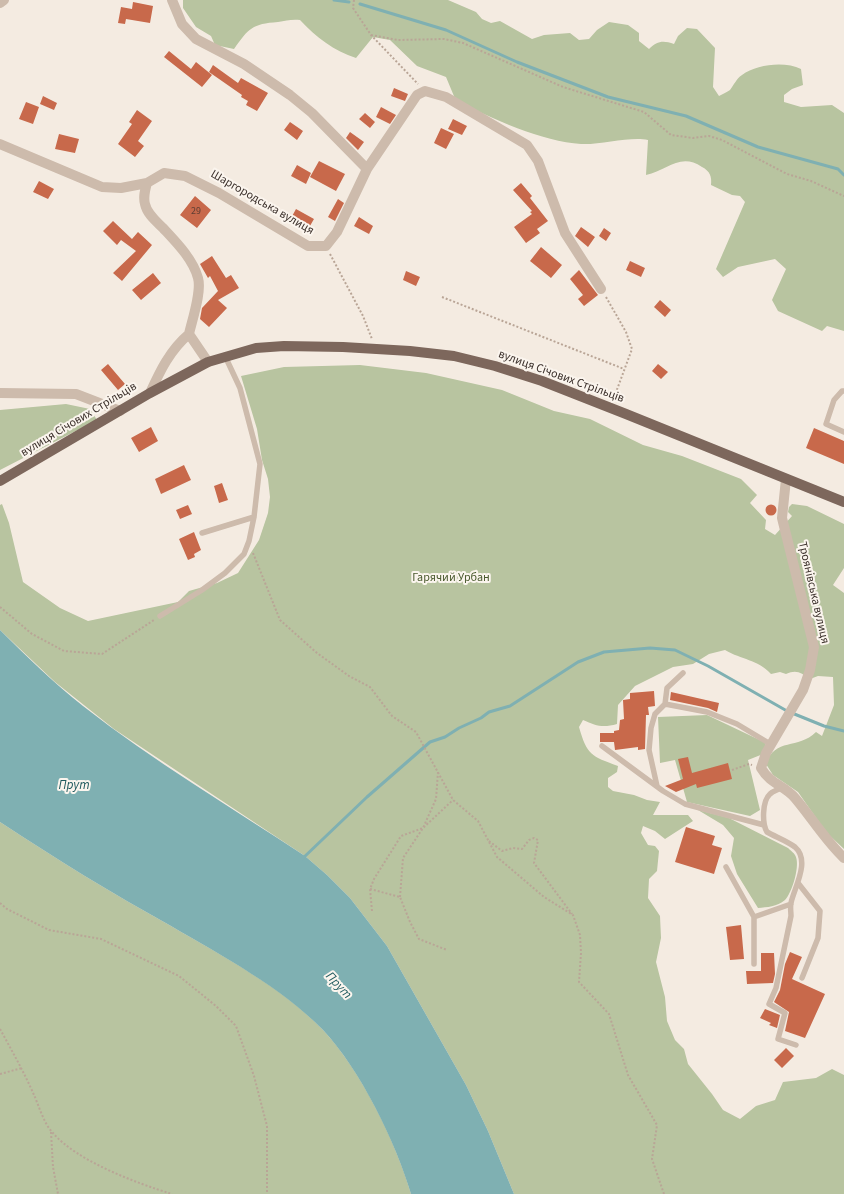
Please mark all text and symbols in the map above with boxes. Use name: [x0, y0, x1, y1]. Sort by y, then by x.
street label: Шаргородська вулиця: [208, 168, 316, 238]
house number: 29: [191, 206, 201, 218]
street label: вулиця Січових Стрільців: [496, 348, 626, 406]
street label: вулиця Січових Стрільців: [18, 380, 140, 460]
street label: Троянівська вулиця: [794, 541, 832, 645]
park label: Гарячий Урбан: [412, 571, 490, 585]
water label: Прут: [58, 778, 90, 794]
water label: Прут: [322, 969, 354, 1003]

